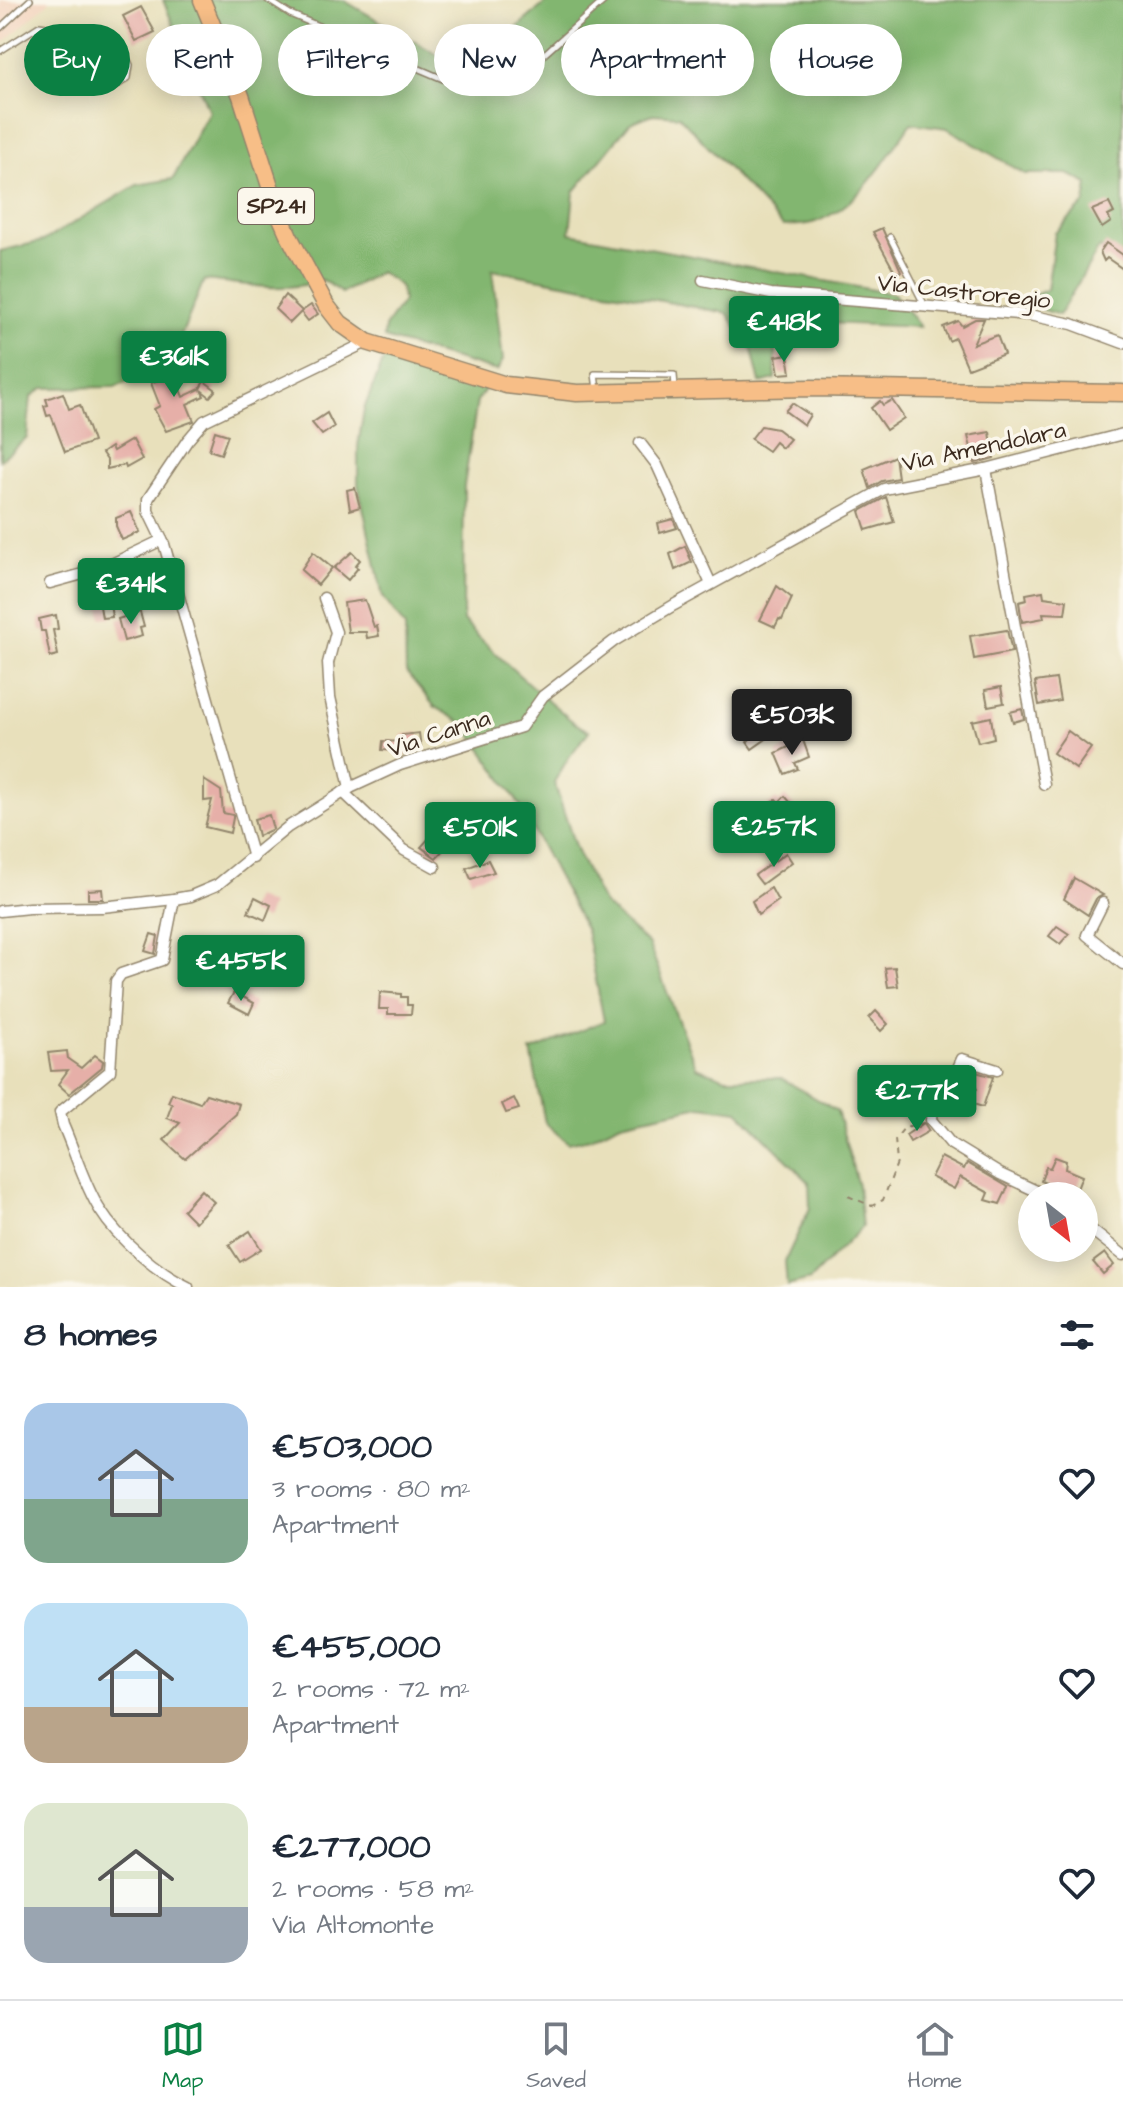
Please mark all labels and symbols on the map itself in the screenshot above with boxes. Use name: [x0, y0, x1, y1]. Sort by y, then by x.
road number: SP241: [238, 188, 314, 224]
street label: Via Castroregio: [876, 266, 1053, 319]
pin: €418K: [728, 296, 840, 364]
pin: €361K: [118, 331, 230, 399]
street label: Via Amendolara: [899, 413, 1069, 481]
pin: €341K: [75, 558, 187, 626]
pin: €503K: [736, 689, 848, 757]
street label: Via Canna: [383, 701, 495, 767]
pin: €257K: [718, 801, 830, 869]
pin: €501K: [424, 802, 536, 870]
pin: €455K: [185, 935, 297, 1003]
pin: €277K: [861, 1065, 973, 1133]
north arrow: [1018, 1182, 1098, 1262]

